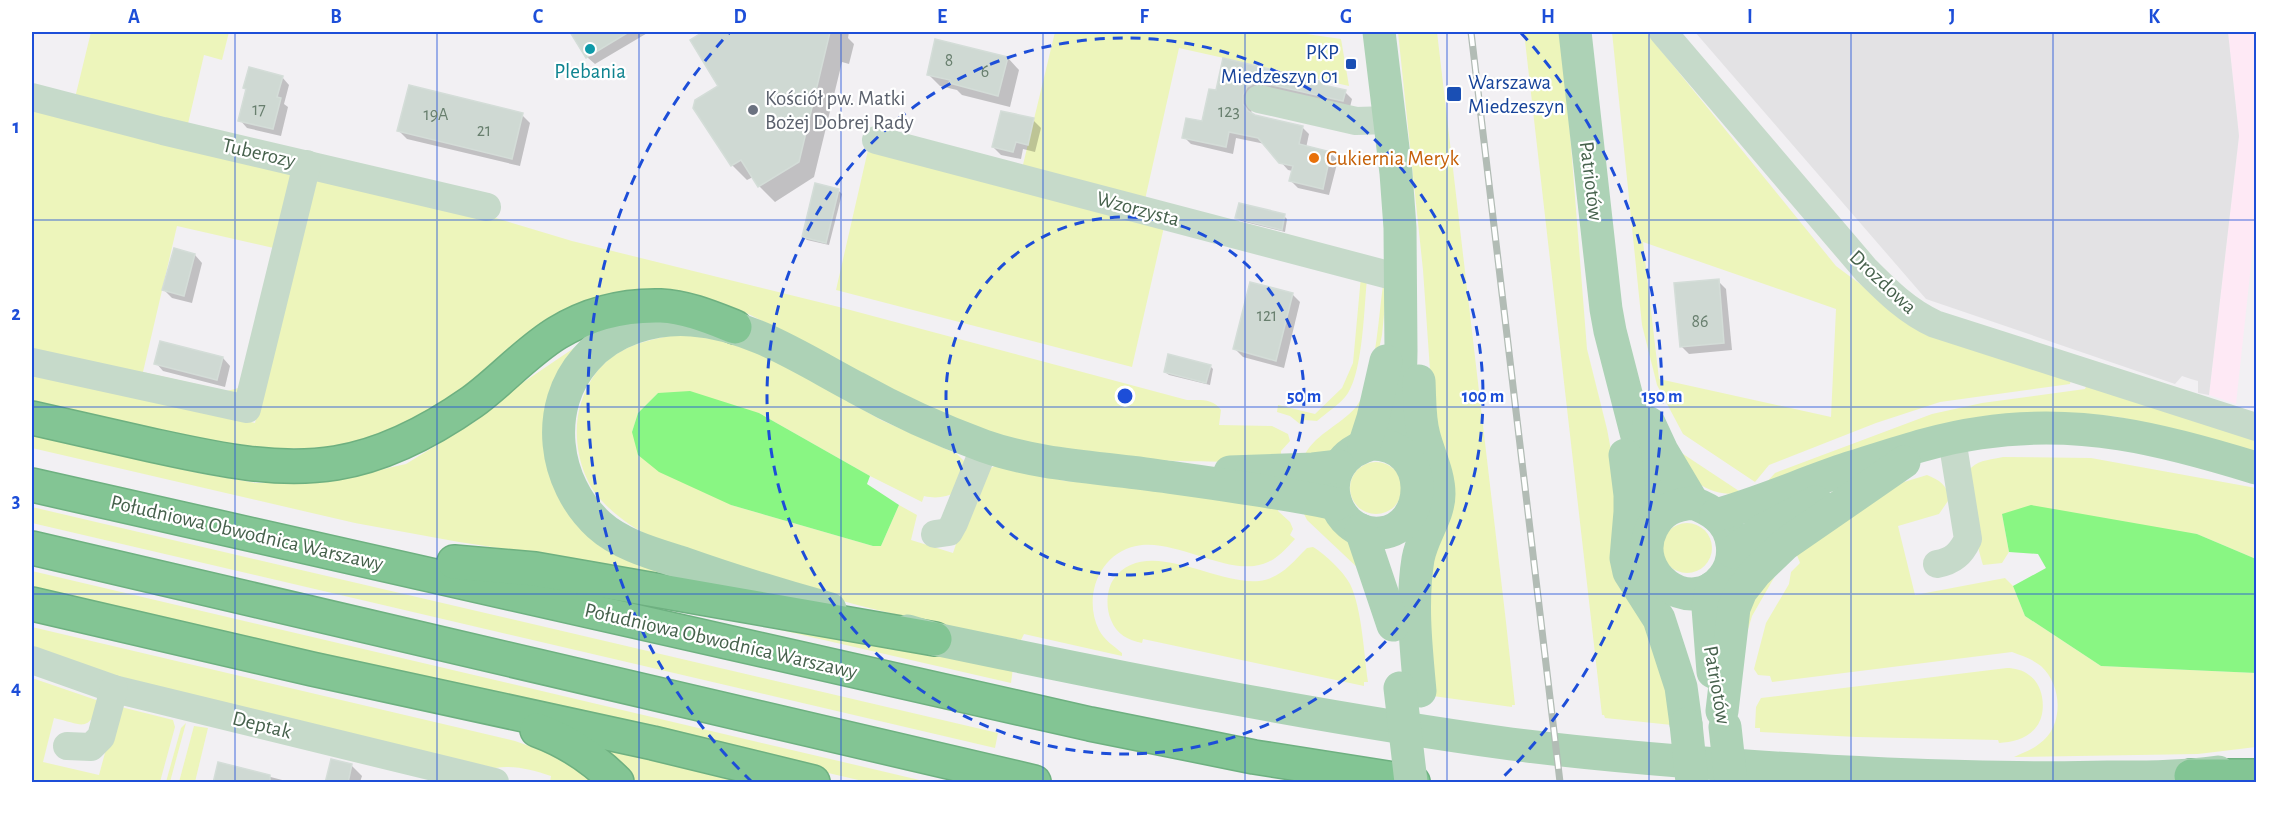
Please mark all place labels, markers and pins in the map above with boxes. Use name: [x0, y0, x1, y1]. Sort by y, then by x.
marker: Plebania: [583, 42, 597, 56]
place label: PKP Miedzeszyn 01: [1221, 42, 1339, 87]
marker: PKP Miedzeszyn 01: [1344, 57, 1358, 71]
place label: Plebania: [554, 61, 626, 82]
place label: Warszawa Miedzeszyn: [1468, 72, 1564, 117]
marker: Warszawa Miedzeszyn: [1445, 85, 1463, 103]
place label: Kościół pw. Matki Bożej Dobrej Rady: [765, 88, 914, 133]
marker: Kościół pw. Matki Bożej Dobrej Rady: [746, 103, 760, 117]
place label: Cukiernia Meryk: [1326, 148, 1459, 169]
marker: Cukiernia Meryk: [1307, 151, 1321, 165]
centre of rings: [1115, 386, 1135, 406]

